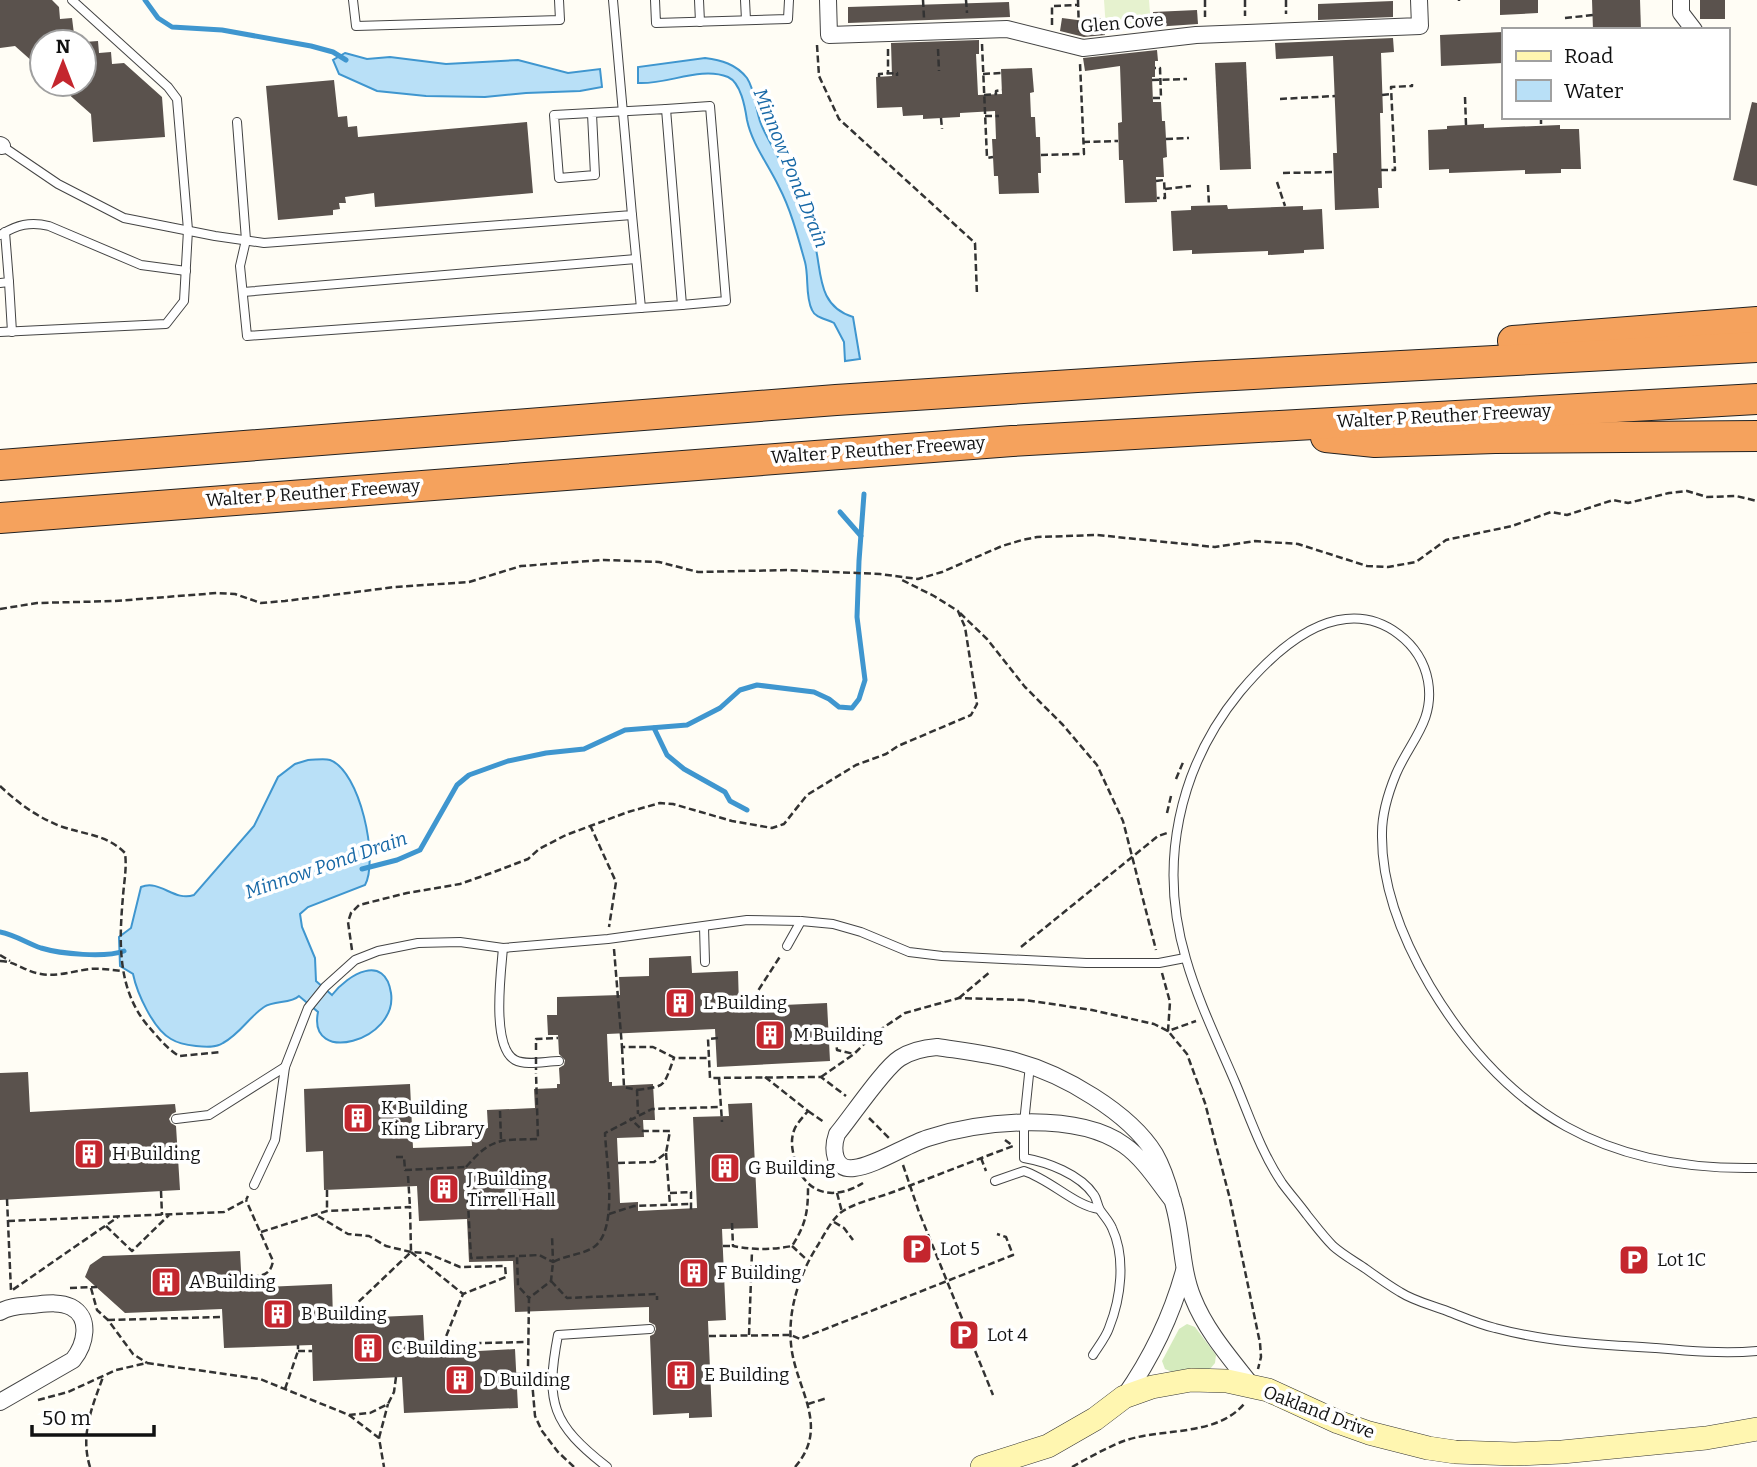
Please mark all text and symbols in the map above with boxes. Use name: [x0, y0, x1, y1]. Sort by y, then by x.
street label: Glen Cove: [1080, 8, 1164, 38]
north arrow: [28, 28, 98, 98]
legend: [1502, 28, 1729, 119]
text: N: [56, 35, 71, 58]
text: Road: [1564, 43, 1613, 69]
text: Water: [1564, 78, 1623, 104]
water label: Minnow Pond Drain: [749, 85, 833, 251]
street label: Walter P Reuther Freeway: [1336, 399, 1552, 433]
street label: Walter P Reuther Freeway: [770, 431, 986, 468]
street label: Walter P Reuther Freeway: [205, 474, 421, 511]
water label: Minnow Pond Drain: [242, 826, 410, 904]
building icon: L Building: [663, 986, 697, 1020]
place label: L Building: [703, 992, 787, 1014]
building icon: M Building: [753, 1018, 787, 1052]
place label: M Building: [793, 1024, 883, 1046]
place label: K Building King Library: [381, 1097, 485, 1140]
building icon: K Building King Library: [341, 1101, 375, 1135]
building icon: H Building: [72, 1137, 106, 1171]
place label: H Building: [112, 1143, 200, 1165]
building icon: G Building: [708, 1151, 742, 1185]
place label: G Building: [748, 1157, 835, 1179]
place label: J Building Tirrell Hall: [466, 1168, 556, 1211]
building icon: J Building Tirrell Hall: [427, 1172, 461, 1206]
parking icon: Lot 5: [900, 1232, 934, 1266]
place label: Lot 5: [940, 1238, 980, 1260]
parking icon: Lot 1C: [1617, 1243, 1651, 1277]
place label: Lot 1C: [1657, 1249, 1706, 1271]
building icon: F Building: [677, 1256, 711, 1290]
place label: F Building: [717, 1262, 801, 1284]
building icon: A Building: [149, 1265, 183, 1299]
place label: A Building: [189, 1271, 276, 1293]
building icon: B Building: [261, 1297, 295, 1331]
place label: B Building: [301, 1303, 387, 1325]
parking icon: Lot 4: [947, 1318, 981, 1352]
place label: Lot 4: [987, 1324, 1028, 1346]
building icon: C Building: [351, 1331, 385, 1365]
place label: C Building: [391, 1337, 477, 1359]
building icon: E Building: [664, 1358, 698, 1392]
building icon: D Building: [443, 1363, 477, 1397]
place label: E Building: [704, 1364, 789, 1386]
place label: D Building: [483, 1369, 570, 1391]
street label: Oakland Drive: [1260, 1381, 1378, 1443]
scale bar: [32, 1394, 154, 1438]
text: 50 m: [42, 1405, 91, 1431]

